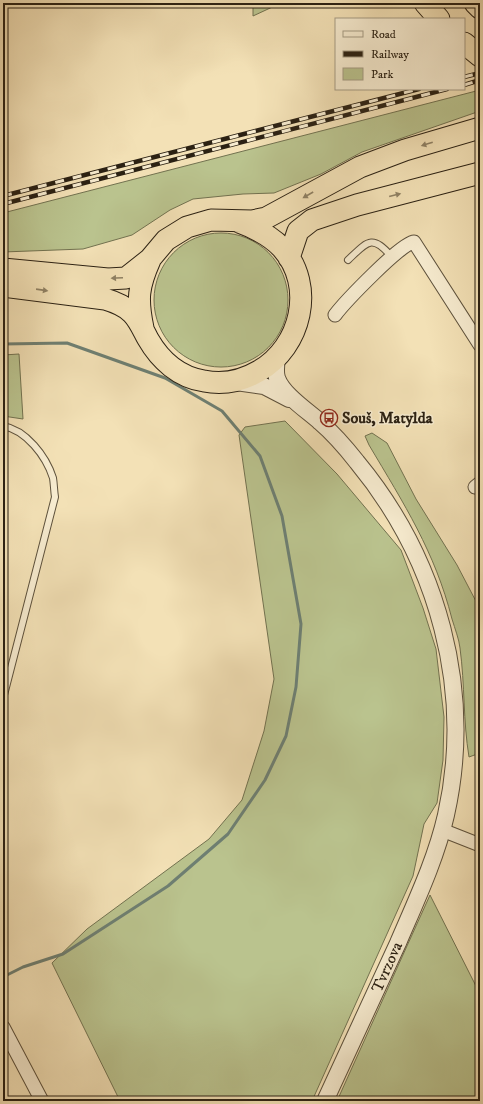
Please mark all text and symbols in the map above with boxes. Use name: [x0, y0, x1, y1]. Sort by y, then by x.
legend: [335, 18, 465, 90]
text: Road: [371, 27, 396, 42]
text: Railway: [371, 47, 409, 62]
text: Park: [371, 67, 393, 82]
one-way arrow: [421, 141, 433, 147]
one-way arrow: [302, 191, 314, 198]
one-way arrow: [389, 192, 401, 198]
one-way arrow: [111, 275, 123, 282]
one-way arrow: [36, 287, 48, 293]
bus stop icon: Souš, Matylda: [319, 408, 339, 428]
place label: Souš, Matylda: [342, 408, 434, 428]
street label: Tvrzova: [367, 938, 407, 995]

